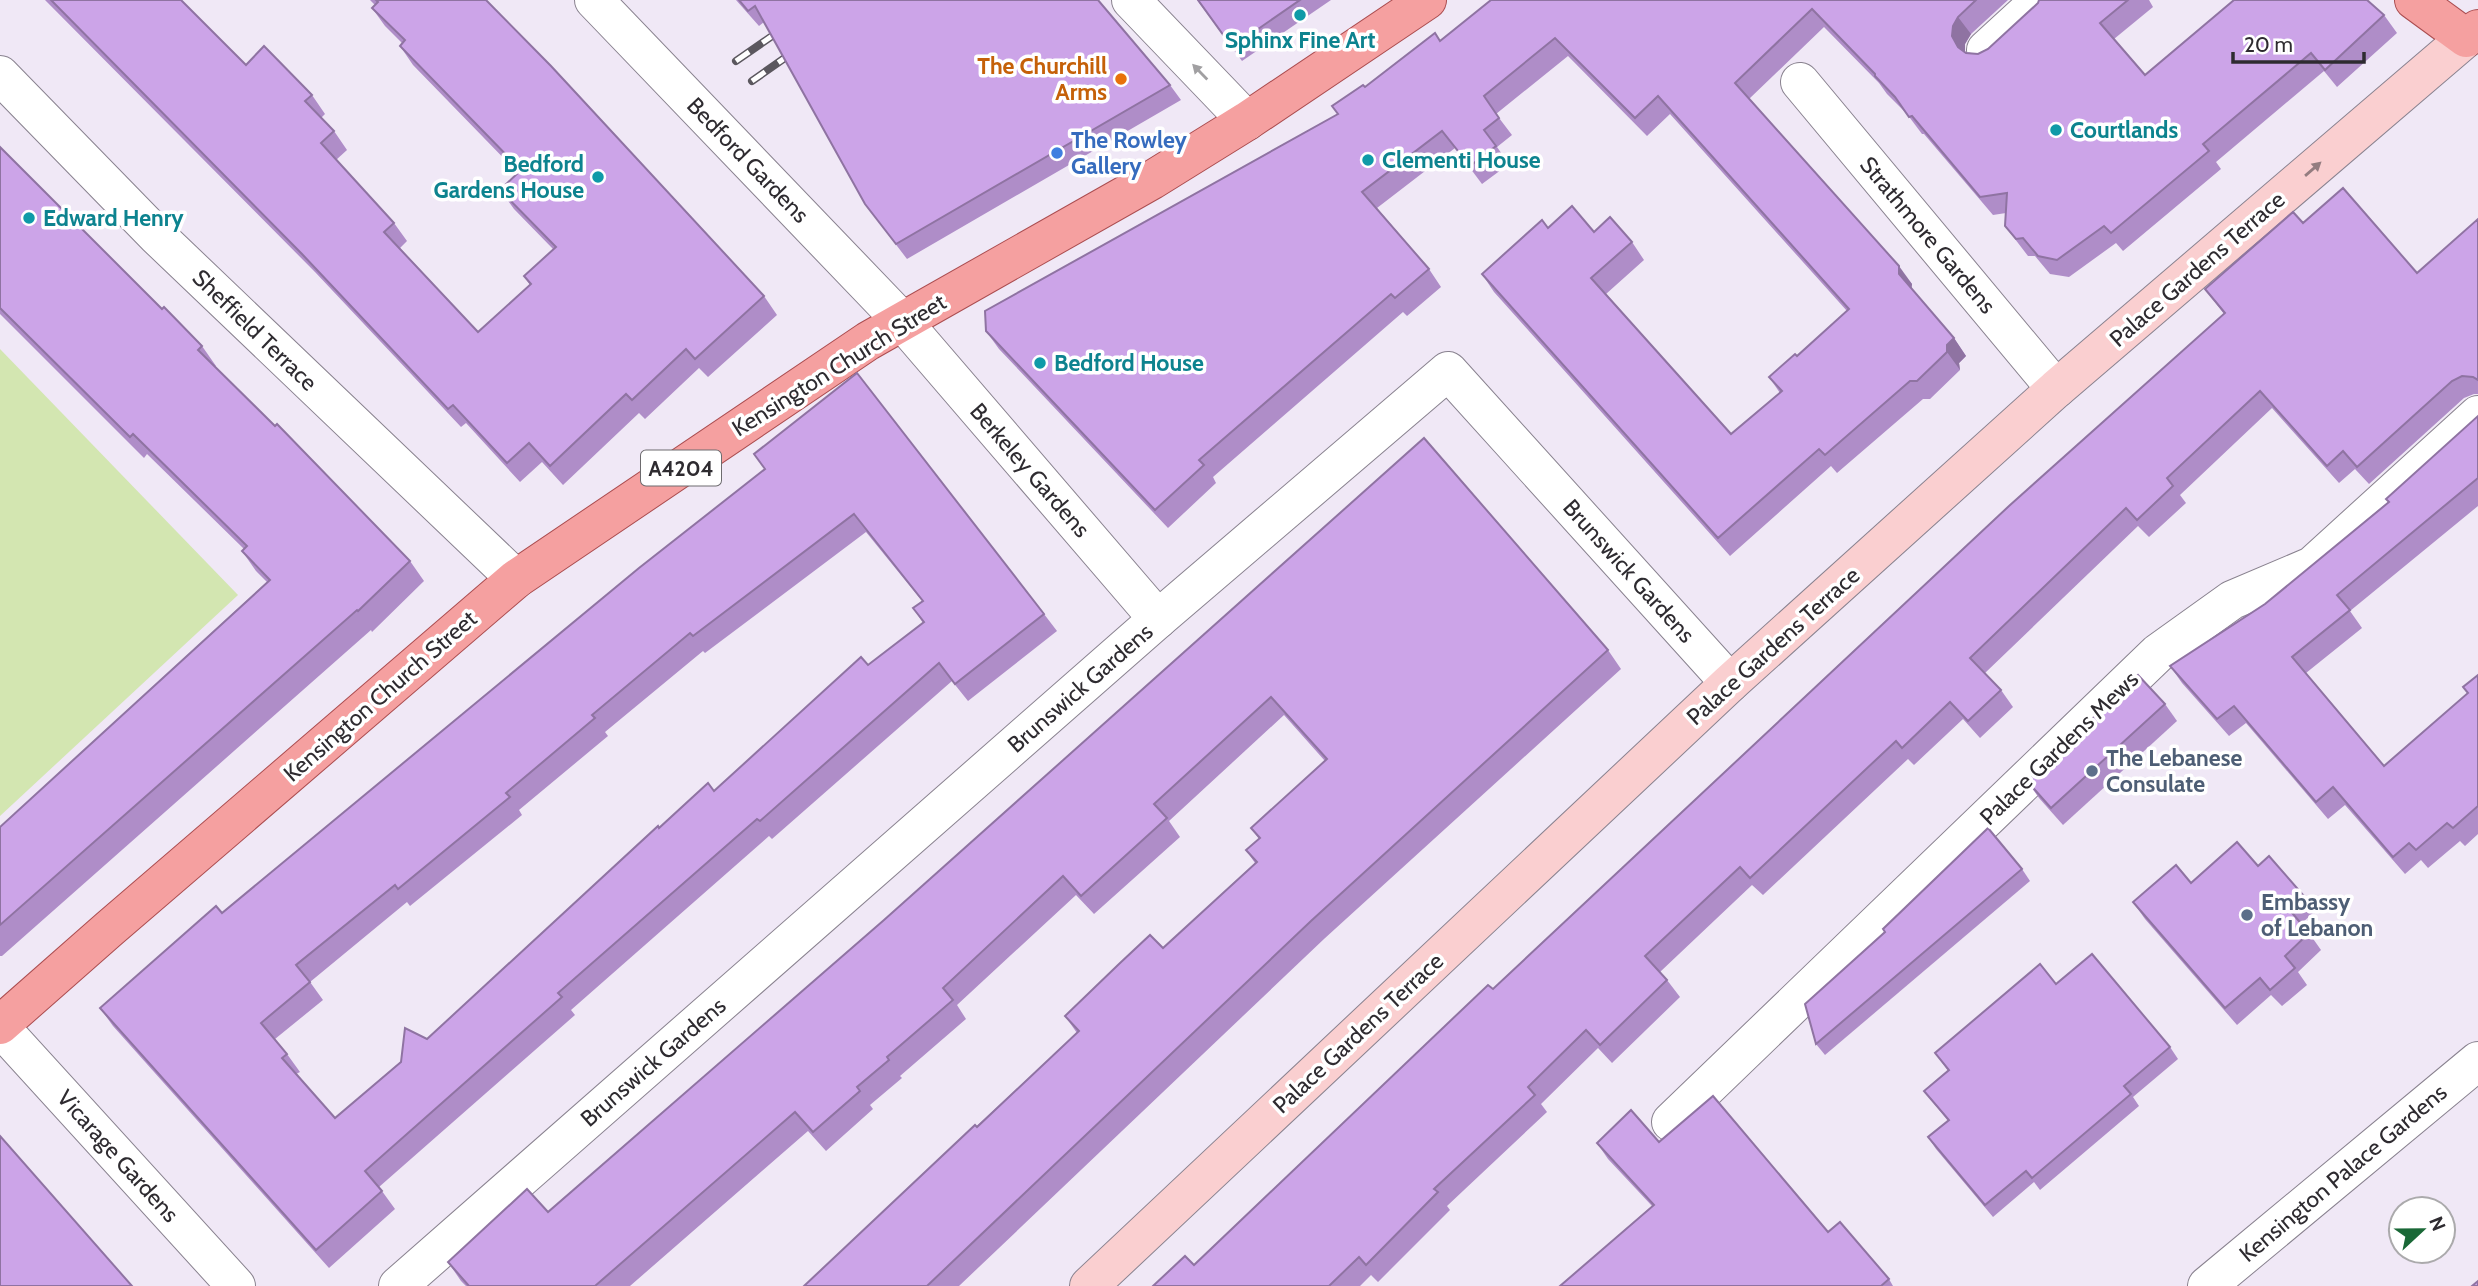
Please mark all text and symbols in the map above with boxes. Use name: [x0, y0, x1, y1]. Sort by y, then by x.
marker: Sphinx Fine Art: [1292, 7, 1308, 23]
scale bar: [2233, 21, 2364, 65]
place label: Sphinx Fine Art: [1225, 26, 1375, 54]
text: 20 m: [2244, 32, 2293, 57]
place label: The Churchill Arms: [977, 52, 1107, 106]
one-way arrow: [1192, 64, 1208, 81]
marker: The Churchill Arms: [1113, 71, 1129, 87]
street label: Bedford Gardens: [681, 91, 815, 229]
place label: Courtlands: [2070, 116, 2178, 144]
marker: Courtlands: [2048, 122, 2064, 138]
place label: The Rowley Gallery: [1071, 126, 1188, 180]
marker: The Rowley Gallery: [1049, 145, 1065, 161]
place label: Clementi House: [1382, 146, 1541, 174]
place label: Bedford Gardens House: [433, 150, 584, 204]
street label: Strathmore Gardens: [1854, 151, 2002, 319]
marker: Clementi House: [1360, 152, 1376, 168]
one-way arrow: [2305, 162, 2322, 177]
marker: Bedford Gardens House: [590, 169, 606, 185]
street label: Palace Gardens Terrace: [2104, 185, 2290, 353]
place label: Edward Henry: [43, 204, 184, 232]
marker: Edward Henry: [21, 210, 37, 226]
street label: Sheffield Terrace: [187, 264, 323, 397]
street label: Kensington Church Street: [727, 288, 951, 442]
place label: Bedford House: [1054, 349, 1204, 377]
marker: Bedford House: [1032, 355, 1048, 371]
street label: Berkeley Gardens: [964, 397, 1096, 543]
road number: A4204: [641, 450, 721, 486]
street label: Brunswick Gardens: [1557, 494, 1701, 648]
street label: Palace Gardens Terrace: [1681, 561, 1865, 731]
street label: Kensington Church Street: [278, 604, 482, 788]
street label: Brunswick Gardens: [1002, 617, 1158, 759]
street label: Palace Gardens Mews: [1974, 665, 2144, 831]
place label: The Lebanese Consulate: [2106, 744, 2242, 798]
marker: The Lebanese Consulate: [2084, 763, 2100, 779]
place label: Embassy of Lebanon: [2261, 888, 2373, 942]
marker: Embassy of Lebanon: [2239, 907, 2255, 923]
street label: Palace Gardens Terrace: [1267, 947, 1449, 1119]
street label: Brunswick Gardens: [575, 991, 731, 1133]
street label: Kensington Palace Gardens: [2234, 1078, 2452, 1268]
street label: Vicarage Gardens: [51, 1084, 185, 1228]
north arrow: [2387, 1195, 2457, 1265]
text: N: [2424, 1213, 2450, 1234]

